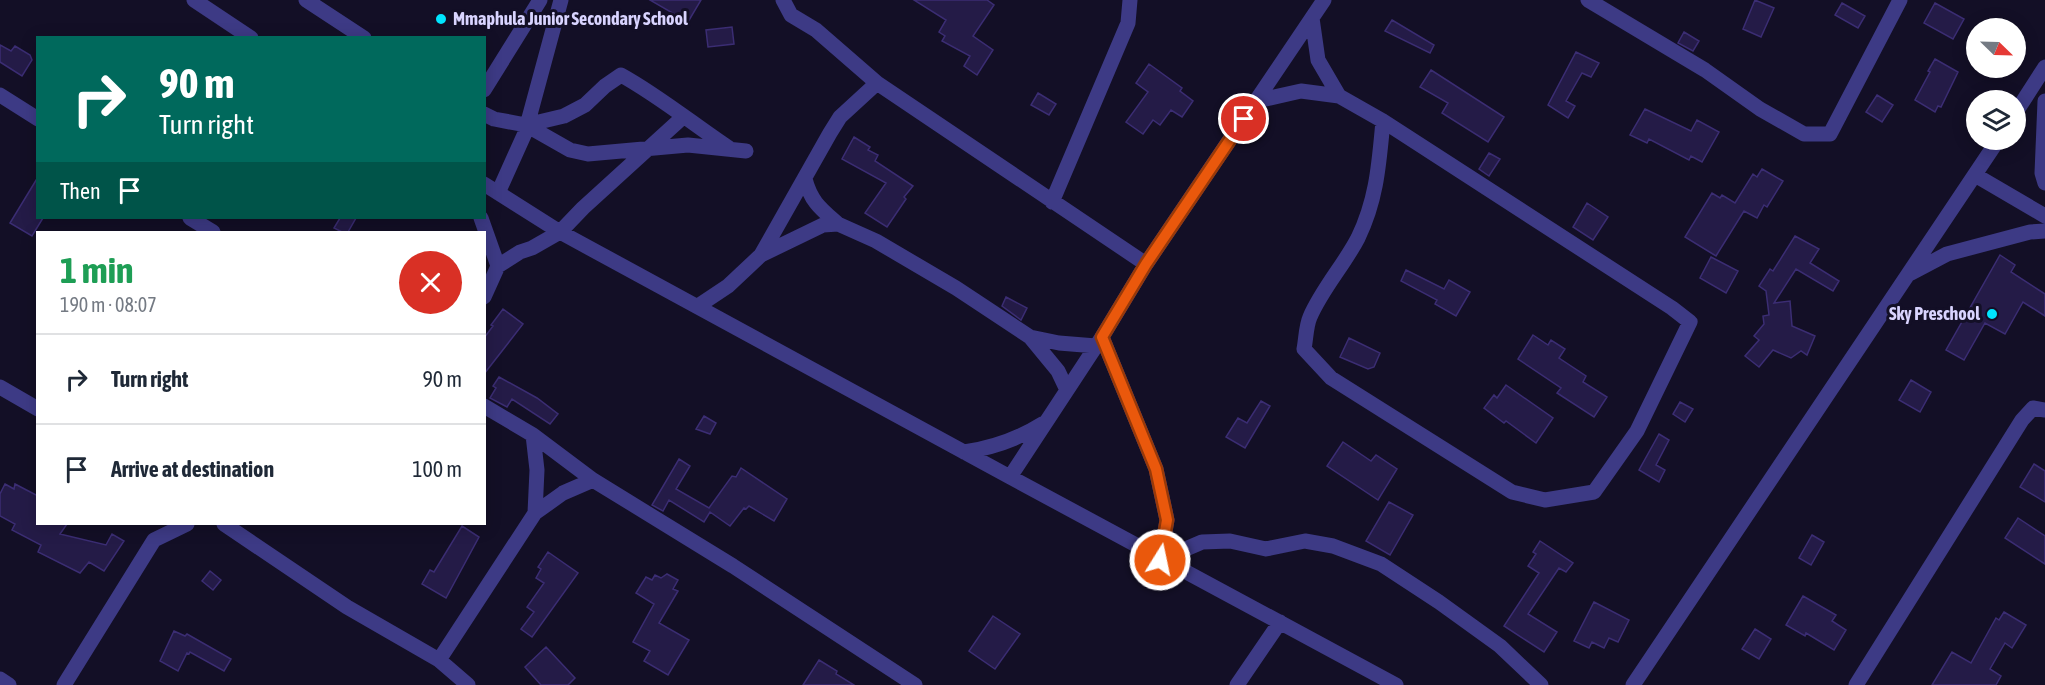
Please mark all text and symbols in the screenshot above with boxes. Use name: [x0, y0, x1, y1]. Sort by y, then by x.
place label: Mmaphula Junior Secondary School: [453, 8, 688, 29]
marker: Mmaphula Junior Secondary School: [434, 12, 448, 26]
north arrow: [1966, 18, 2026, 78]
map controls: [1966, 18, 2026, 150]
text: 90 m: [159, 59, 234, 107]
icon: right: [60, 60, 138, 138]
button: layers: [1966, 90, 2026, 150]
pin: [1218, 93, 1269, 144]
icon: arrive: [1227, 102, 1260, 135]
text: Turn right: [159, 109, 254, 140]
icon: arrive: [113, 174, 146, 207]
text: Then: [60, 178, 101, 204]
text: 1 min: [60, 249, 134, 291]
button: close: [399, 251, 462, 314]
text: 190 m · 08:07: [60, 293, 157, 316]
place label: Sky Preschool: [1889, 303, 1980, 324]
marker: Sky Preschool: [1985, 307, 1999, 321]
icon: right: [60, 363, 93, 396]
text: Turn right: [111, 366, 188, 392]
text: 90 m: [422, 366, 462, 392]
icon: arrive: [60, 453, 93, 486]
text: Arrive at destination: [111, 456, 274, 482]
text: 100 m: [412, 456, 462, 482]
position arrow: [1128, 528, 1192, 592]

